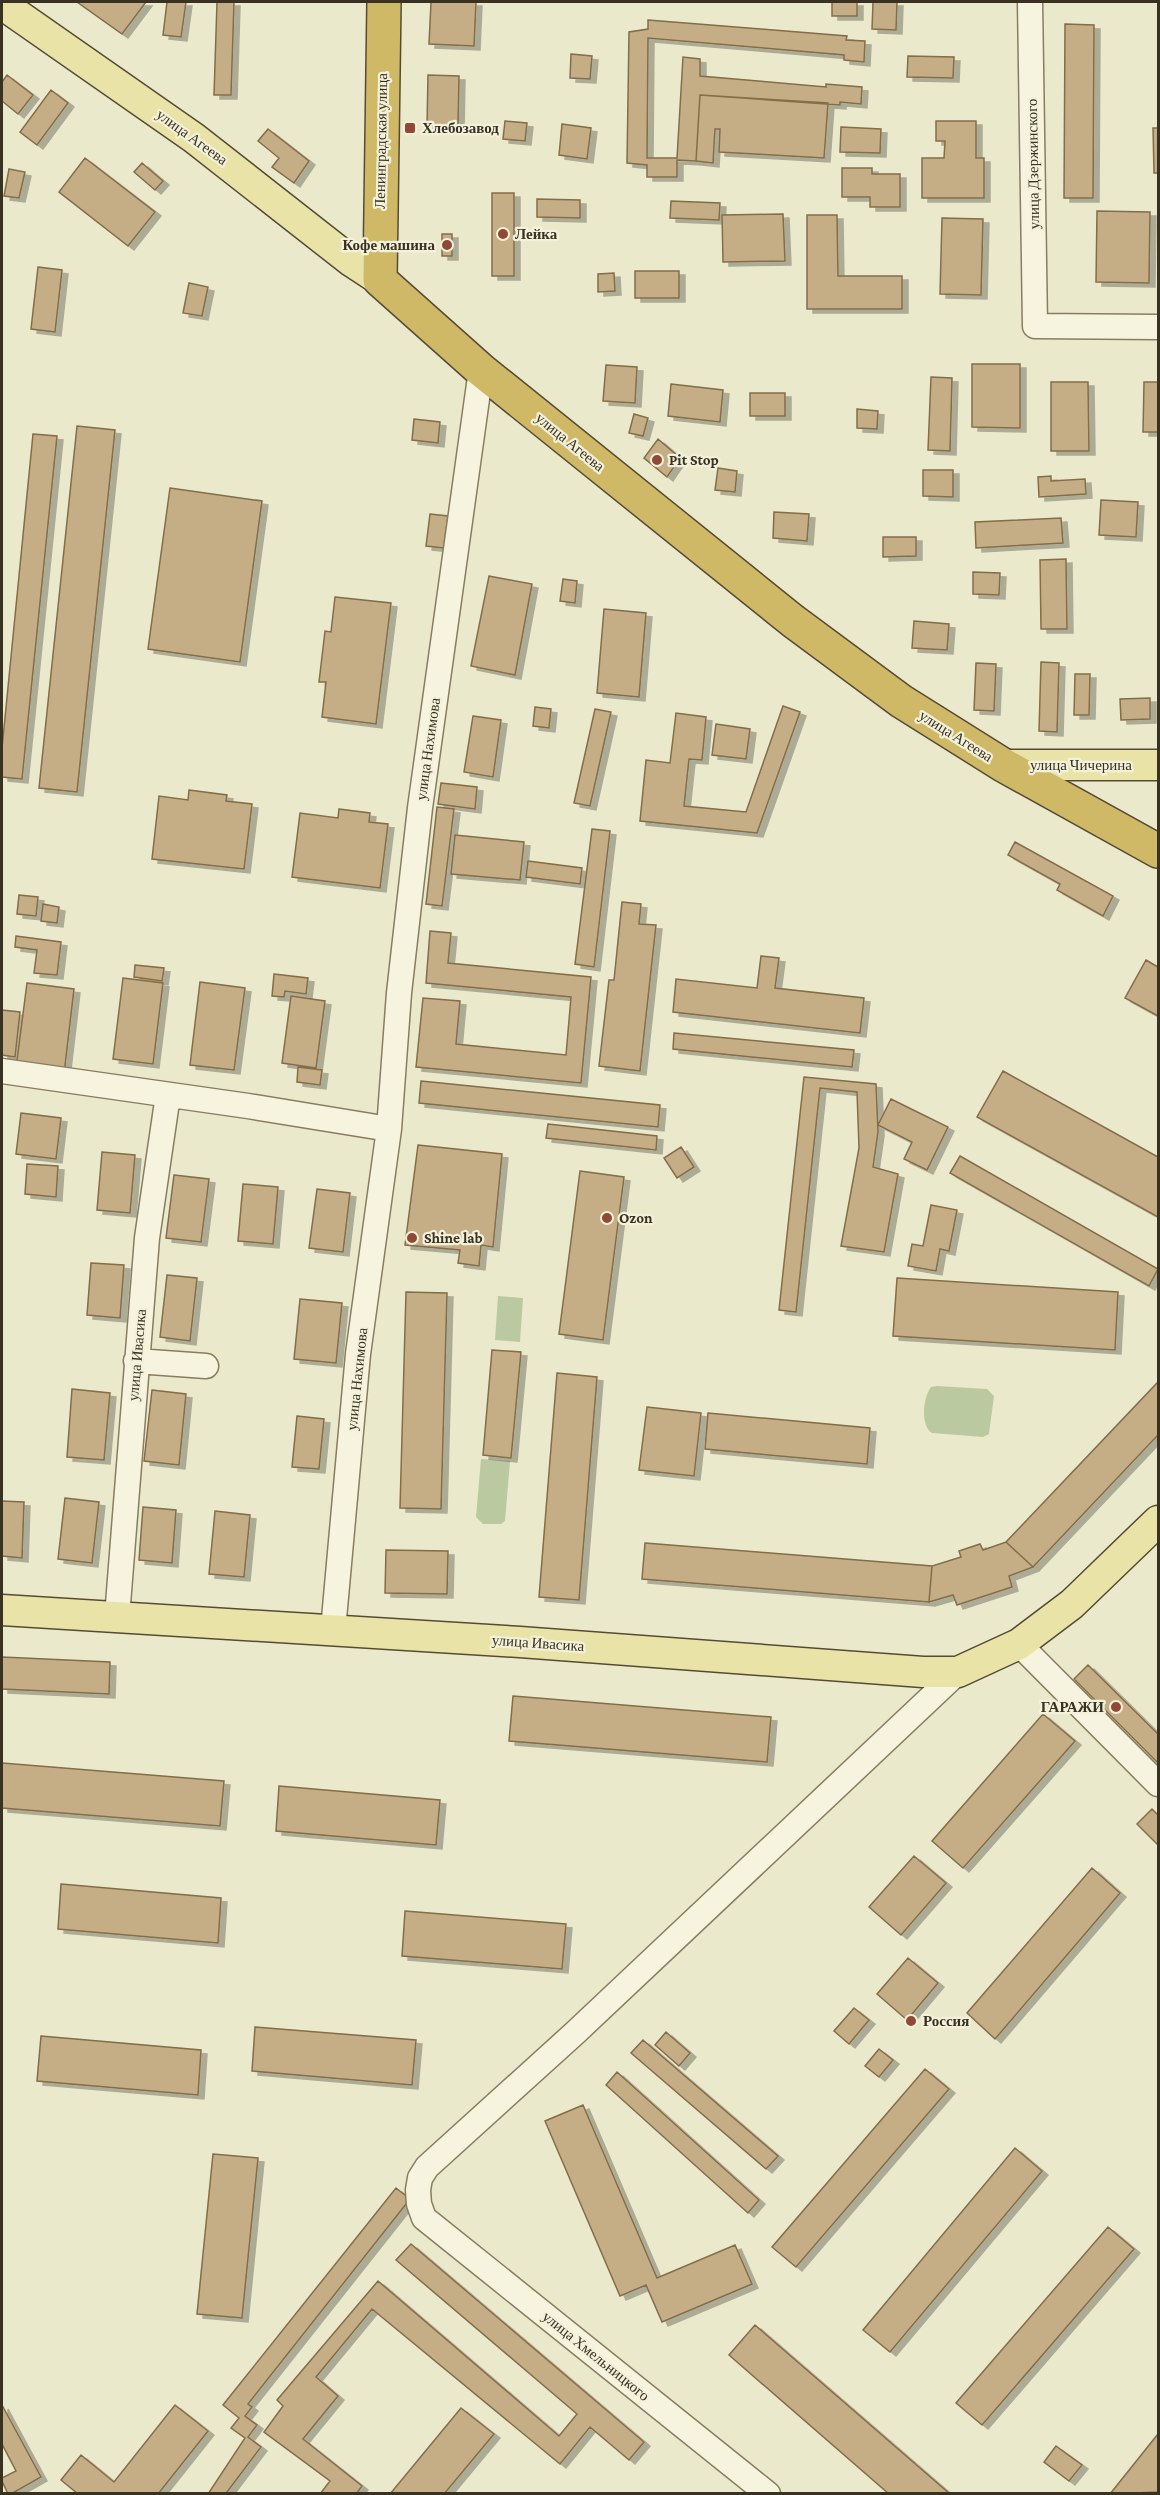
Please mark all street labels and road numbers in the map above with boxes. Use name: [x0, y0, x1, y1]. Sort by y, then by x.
street label: Ленинградская улица: [372, 73, 390, 209]
street label: улица Дзержинского: [1024, 98, 1042, 230]
street label: улица Агеева: [154, 106, 231, 168]
street label: улица Агеева: [533, 410, 608, 475]
street label: улица Нахимова: [413, 696, 443, 801]
street label: улица Агеева: [916, 707, 996, 765]
street label: улица Чичерина: [1030, 757, 1132, 773]
street label: улица Ивасика: [125, 1308, 149, 1402]
street label: улица Нахимова: [344, 1326, 370, 1431]
street label: улица Ивасика: [491, 1632, 585, 1654]
street label: улица Хмельницкого: [539, 2308, 653, 2404]

